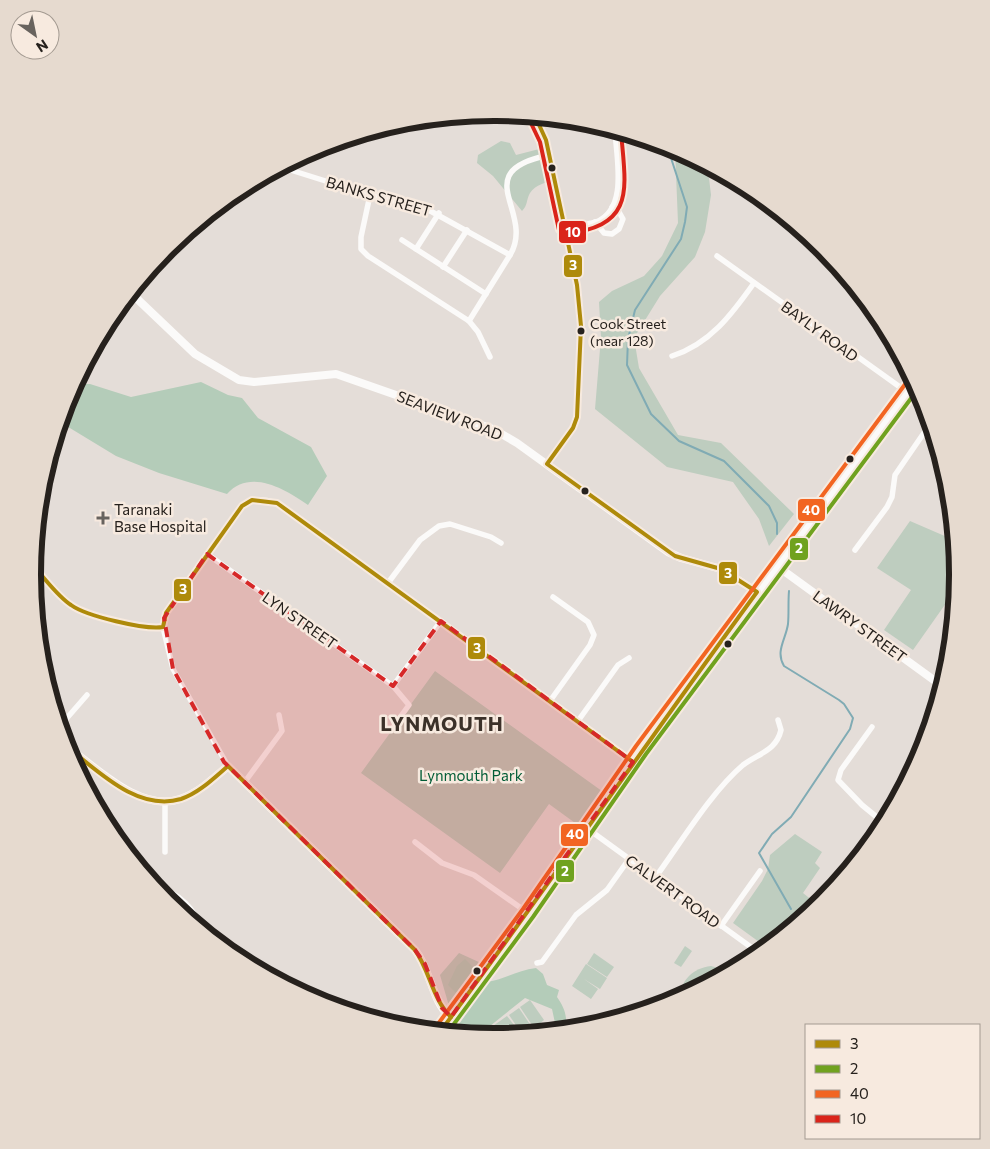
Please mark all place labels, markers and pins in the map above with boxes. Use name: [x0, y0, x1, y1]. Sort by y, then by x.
unlabelled marker: [547, 163, 557, 173]
place label: Cook Street (near 128): [590, 315, 666, 349]
marker: Cook Street (near 128): [576, 326, 586, 336]
unlabelled marker: [845, 454, 855, 464]
unlabelled marker: [580, 486, 590, 496]
place label: Taranaki Base Hospital: [114, 500, 207, 535]
marker: Taranaki Base Hospital: [96, 511, 110, 525]
unlabelled marker: [723, 639, 733, 649]
unlabelled marker: [472, 966, 482, 976]

